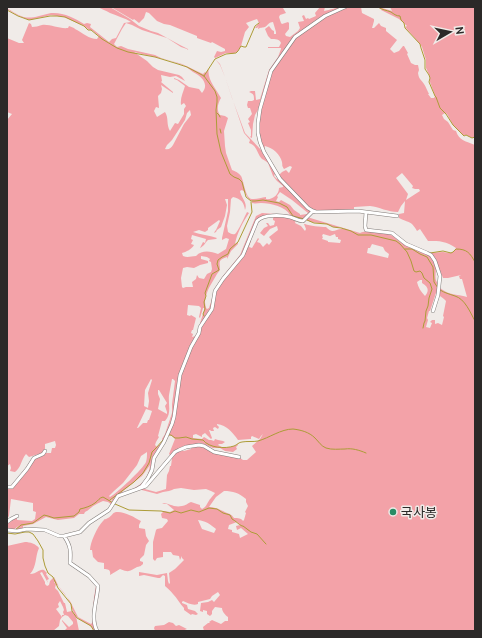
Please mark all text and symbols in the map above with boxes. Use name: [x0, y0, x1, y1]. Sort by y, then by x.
north arrow: [430, 12, 470, 52]
text: N: [452, 25, 467, 35]
place label: 국사봉: [401, 504, 437, 520]
marker: 국사봉: [388, 507, 398, 517]

